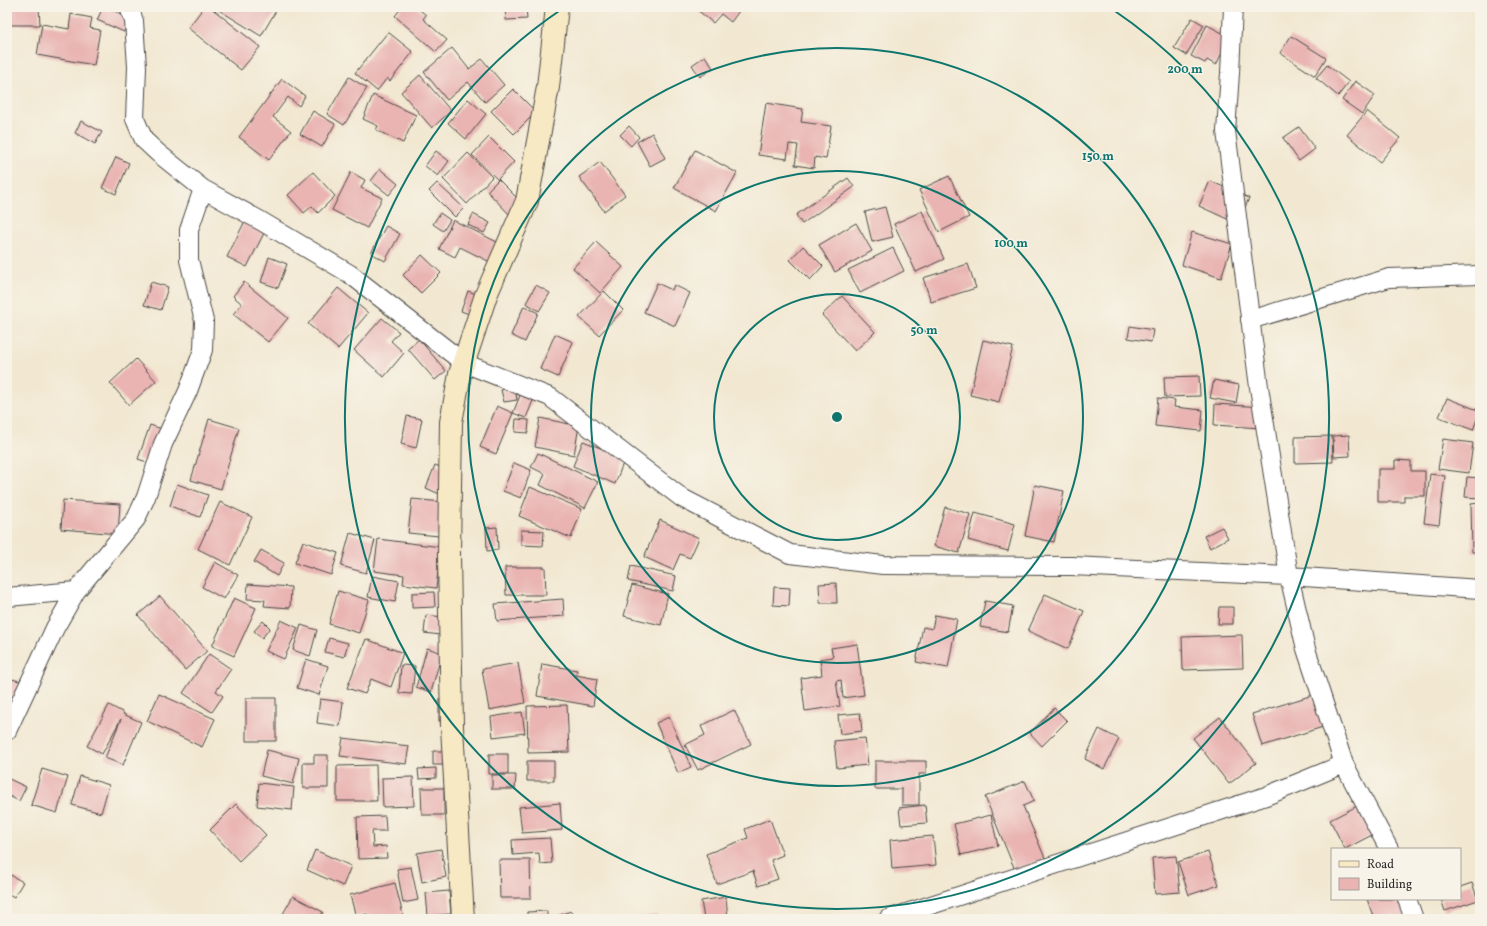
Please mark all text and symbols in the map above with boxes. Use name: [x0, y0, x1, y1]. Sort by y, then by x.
text: 200 m: [1167, 62, 1203, 78]
text: 150 m: [1082, 149, 1114, 165]
text: 100 m: [994, 236, 1028, 252]
text: 50 m: [910, 323, 938, 339]
centre of rings: [830, 410, 844, 424]
legend: [1331, 848, 1461, 900]
text: Road: [1367, 857, 1394, 873]
text: Building: [1367, 877, 1412, 893]

